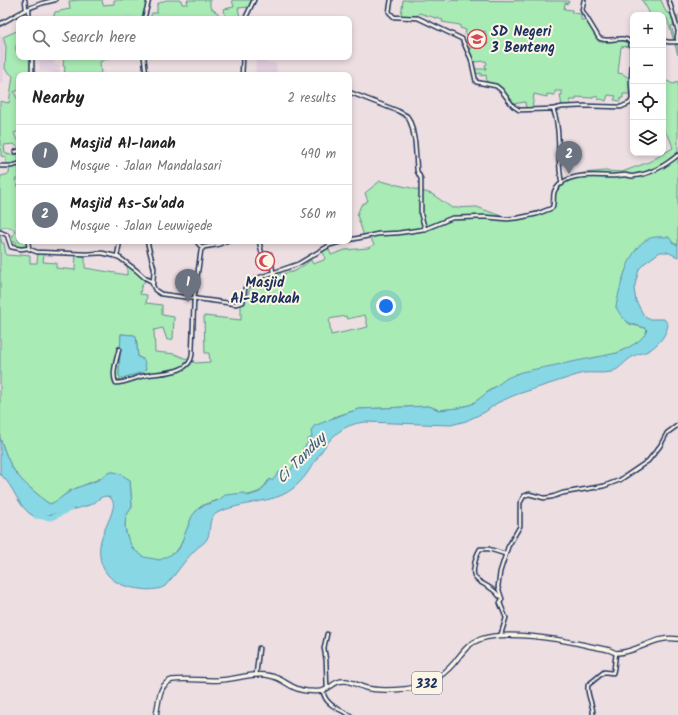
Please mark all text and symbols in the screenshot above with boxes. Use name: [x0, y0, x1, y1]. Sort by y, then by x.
map controls: [630, 12, 666, 156]
button: +: [630, 12, 666, 48]
search box: [16, 16, 352, 60]
place label: SD Negeri 3 Benteng: [490, 21, 555, 59]
text: Search here: [62, 26, 136, 50]
icon: search: [30, 27, 52, 49]
school or university icon: SD Negeri 3 Benteng: [466, 28, 488, 50]
button: −: [630, 48, 666, 84]
button: locate: [630, 84, 666, 120]
text: Nearby: [32, 85, 84, 112]
text: 2 results: [288, 88, 336, 109]
button: layers: [630, 120, 666, 156]
text: Masjid Al-Ianah: [70, 132, 176, 156]
pin: 2: [556, 141, 582, 174]
text: 1: [43, 144, 47, 165]
text: 490 m: [300, 144, 336, 165]
text: Mosque · Jalan Mandalasari: [70, 156, 221, 177]
text: Masjid As-Su'ada: [70, 192, 184, 216]
text: 2: [41, 204, 49, 225]
text: 560 m: [300, 204, 336, 225]
text: Mosque · Jalan Leuwigede: [70, 216, 212, 237]
mosque icon: Masjid Al-Barokah: [254, 250, 276, 272]
pin: 1: [175, 269, 201, 302]
place label: Masjid Al-Barokah: [230, 272, 300, 310]
your location: [376, 296, 396, 316]
water label: Ci Tanduy: [271, 426, 334, 490]
road number: 332: [412, 672, 442, 694]

